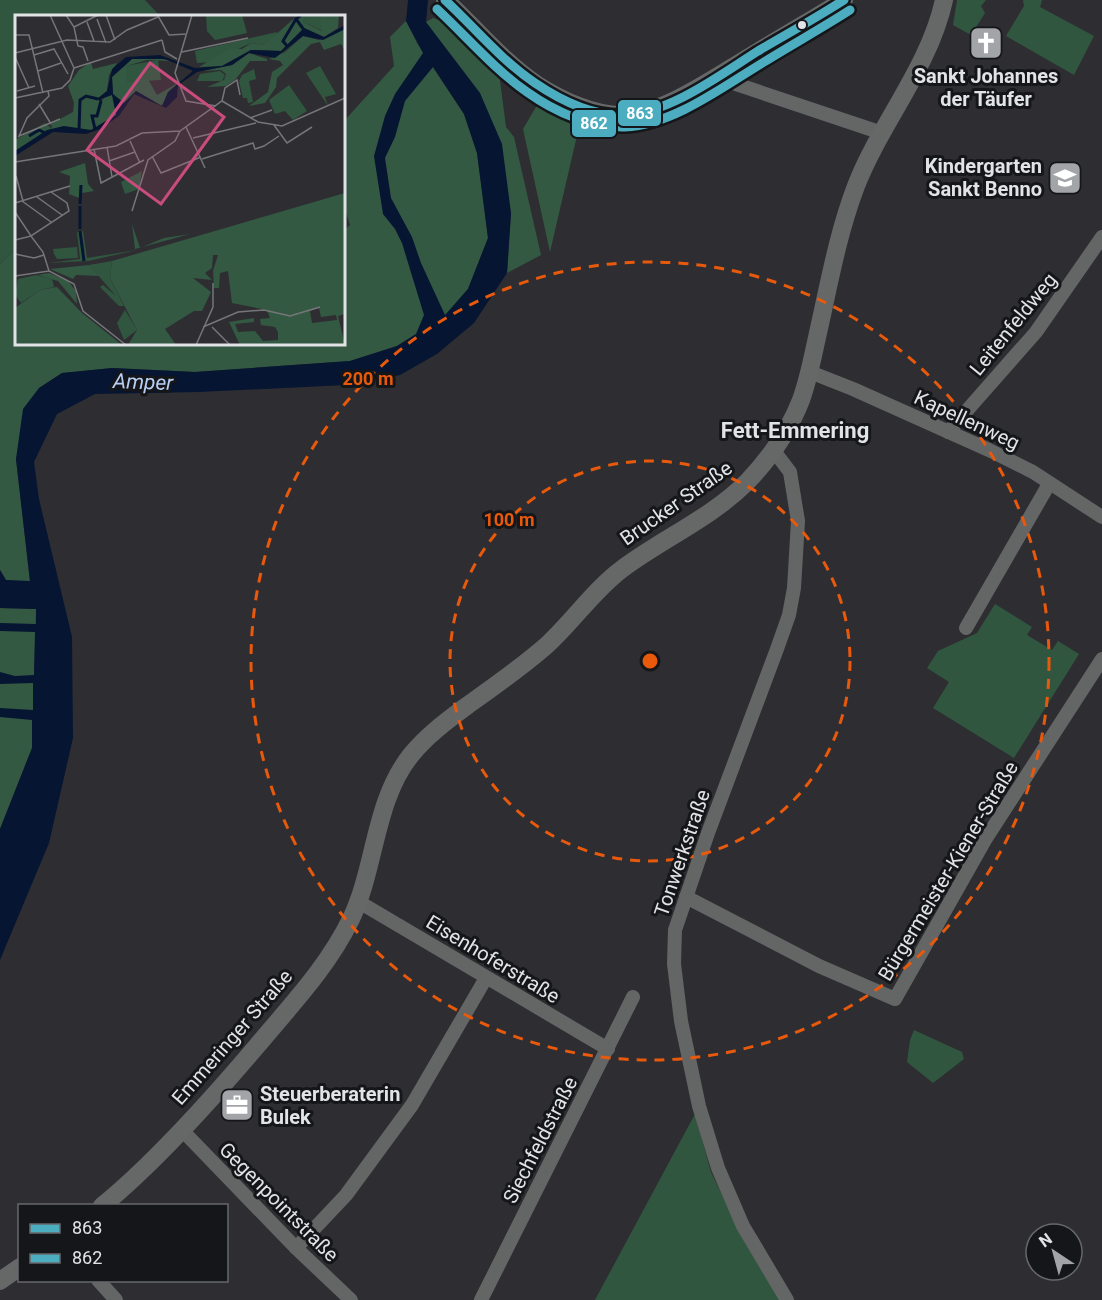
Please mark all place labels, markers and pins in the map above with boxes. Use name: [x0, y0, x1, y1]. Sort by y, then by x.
unlabelled marker: [796, 19, 808, 31]
church icon: Sankt Johannes der Täufer: [968, 25, 1004, 61]
place label: Sankt Johannes der Täufer: [914, 64, 1058, 111]
place label: Kindergarten Sankt Benno: [925, 154, 1042, 201]
school or university icon: Kindergarten Sankt Benno: [1047, 160, 1083, 196]
centre of rings: [640, 651, 660, 671]
place label: Steuerberaterin Bulek: [260, 1082, 400, 1129]
office icon: Steuerberaterin Bulek: [219, 1087, 255, 1123]

